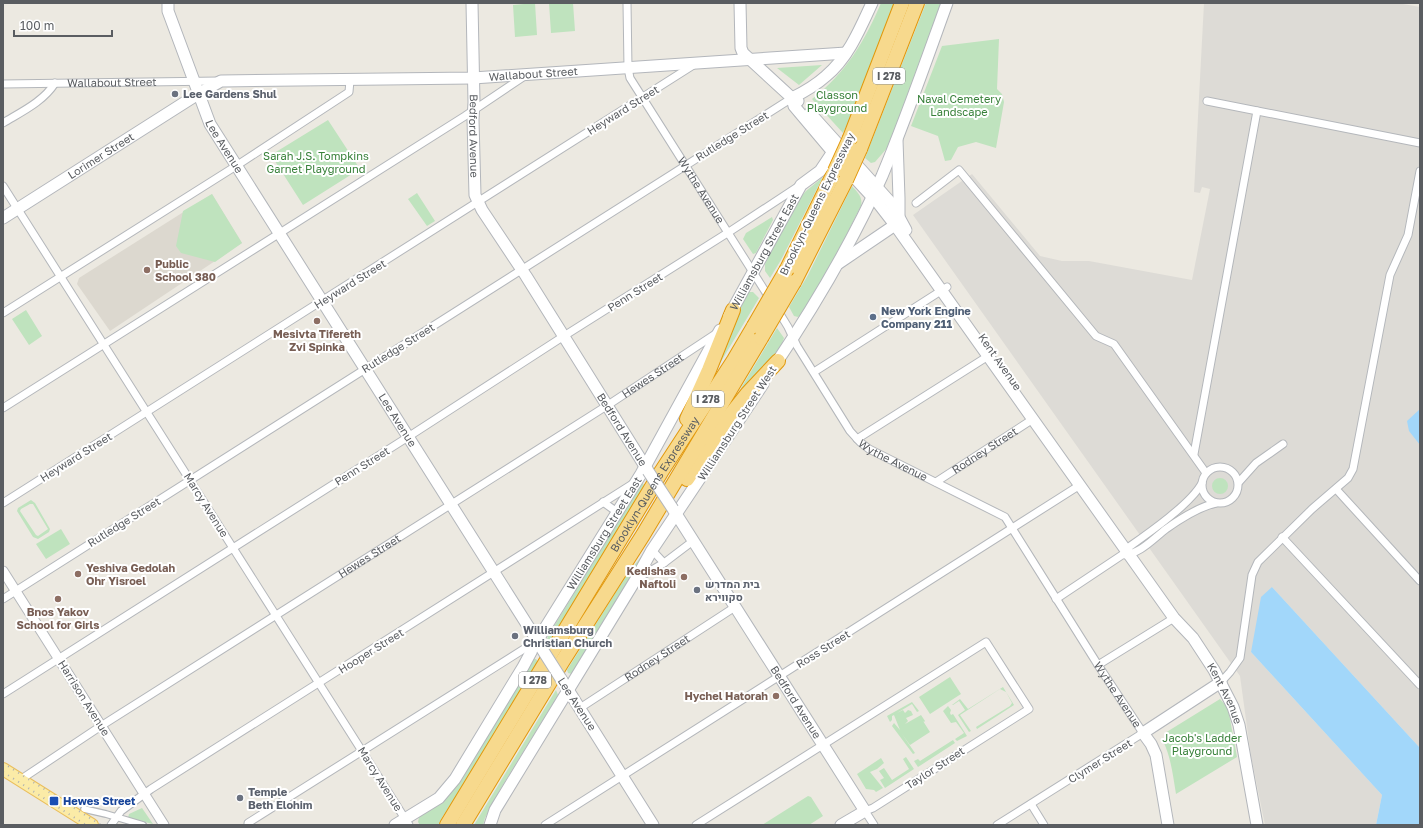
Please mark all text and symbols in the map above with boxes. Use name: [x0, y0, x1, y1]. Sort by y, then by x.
scale bar: [14, 12, 112, 38]
text: 100 m: [20, 18, 54, 33]
street label: Wallabout Street: [488, 64, 578, 83]
road number: I 278: [873, 68, 905, 84]
street label: Wallabout Street: [67, 75, 157, 89]
street label: Heyward Street: [584, 82, 661, 137]
place label: Lee Gardens Shul: [183, 87, 277, 100]
park label: Classon Playground: [807, 88, 867, 114]
marker: Lee Gardens Shul: [170, 89, 180, 99]
park label: Naval Cemetery Landscape: [917, 92, 1001, 118]
street label: Bedford Avenue: [467, 94, 482, 178]
street label: Rutledge Street: [693, 108, 771, 163]
street label: Lee Avenue: [203, 118, 246, 175]
street label: Lorimer Street: [65, 130, 136, 181]
street label: Brooklyn-Queens Expressway: [776, 130, 857, 277]
park label: Sarah J.S. Tompkins Garnet Playground: [263, 149, 369, 175]
street label: Wythe Avenue: [676, 154, 727, 226]
street label: Williamsburg Street East: [727, 191, 801, 312]
street label: Heyward Street: [311, 256, 388, 311]
place label: Public School 380: [155, 257, 216, 283]
marker: Public School 380: [142, 265, 152, 275]
street label: Penn Street: [605, 270, 665, 314]
place label: New York Engine Company 211: [881, 304, 971, 330]
marker: New York Engine Company 211: [868, 312, 878, 322]
marker: Mesivta Tifereth Zvi Spinka: [312, 316, 322, 326]
street label: Rutledge Street: [359, 320, 437, 375]
place label: Mesivta Tifereth Zvi Spinka: [273, 327, 361, 353]
street label: Kent Avenue: [976, 331, 1025, 393]
street label: Hewes Street: [619, 350, 686, 400]
street label: Williamsburg Street West: [695, 363, 779, 483]
street label: Bedford Avenue: [595, 390, 650, 468]
street label: Lee Avenue: [376, 391, 420, 449]
road number: I 278: [692, 391, 724, 407]
street label: Brooklyn-Queens Expressway: [607, 414, 701, 554]
street label: Rodney Street: [949, 424, 1019, 476]
street label: Heyward Street: [37, 429, 114, 484]
street label: Wythe Avenue: [856, 436, 930, 483]
street label: Penn Street: [332, 444, 392, 488]
street label: Marcy Avenue: [181, 470, 231, 539]
street label: Williamsburg Street East: [564, 474, 644, 592]
street label: Rutledge Street: [85, 494, 163, 549]
street label: Hewes Street: [336, 531, 403, 580]
place label: Yeshiva Gedolah Ohr Yisroel: [86, 561, 175, 587]
place label: Kedishas Naftoli: [627, 564, 676, 590]
marker: Yeshiva Gedolah Ohr Yisroel: [73, 569, 83, 579]
marker: Kedishas Naftoli: [679, 572, 689, 582]
place label: בית המדרש סקווירא: [705, 577, 760, 603]
marker: בית המדרש סקווירא: [692, 585, 702, 595]
marker: Bnos Yakov School for Girls: [53, 594, 63, 604]
place label: Bnos Yakov School for Girls: [17, 605, 99, 631]
place label: Williamsburg Christian Church: [523, 623, 613, 649]
street label: Hooper Street: [336, 625, 406, 676]
street label: Ross Street: [793, 627, 852, 670]
marker: Williamsburg Christian Church: [510, 631, 520, 641]
street label: Rodney Street: [622, 631, 692, 683]
street label: Harrison Avenue: [56, 657, 113, 738]
street label: Wythe Avenue: [1092, 659, 1145, 730]
street label: Kent Avenue: [1205, 660, 1245, 725]
street label: Bedford Avenue: [768, 663, 824, 741]
road number: I 278: [519, 672, 551, 688]
street label: Lee Avenue: [555, 675, 599, 733]
place label: Hychel Hatorah: [684, 689, 768, 702]
marker: Hychel Hatorah: [771, 691, 781, 701]
park label: Jacob's Ladder Playground: [1162, 731, 1242, 757]
street label: Clymer Street: [1065, 736, 1134, 785]
street label: Marcy Avenue: [355, 744, 405, 813]
street label: Taylor Street: [903, 744, 967, 791]
place label: Temple Beth Elohim: [248, 785, 313, 811]
marker: Temple Beth Elohim: [235, 793, 245, 803]
place label: Hewes Street: [63, 794, 136, 807]
marker: Hewes Street: [48, 795, 60, 807]

